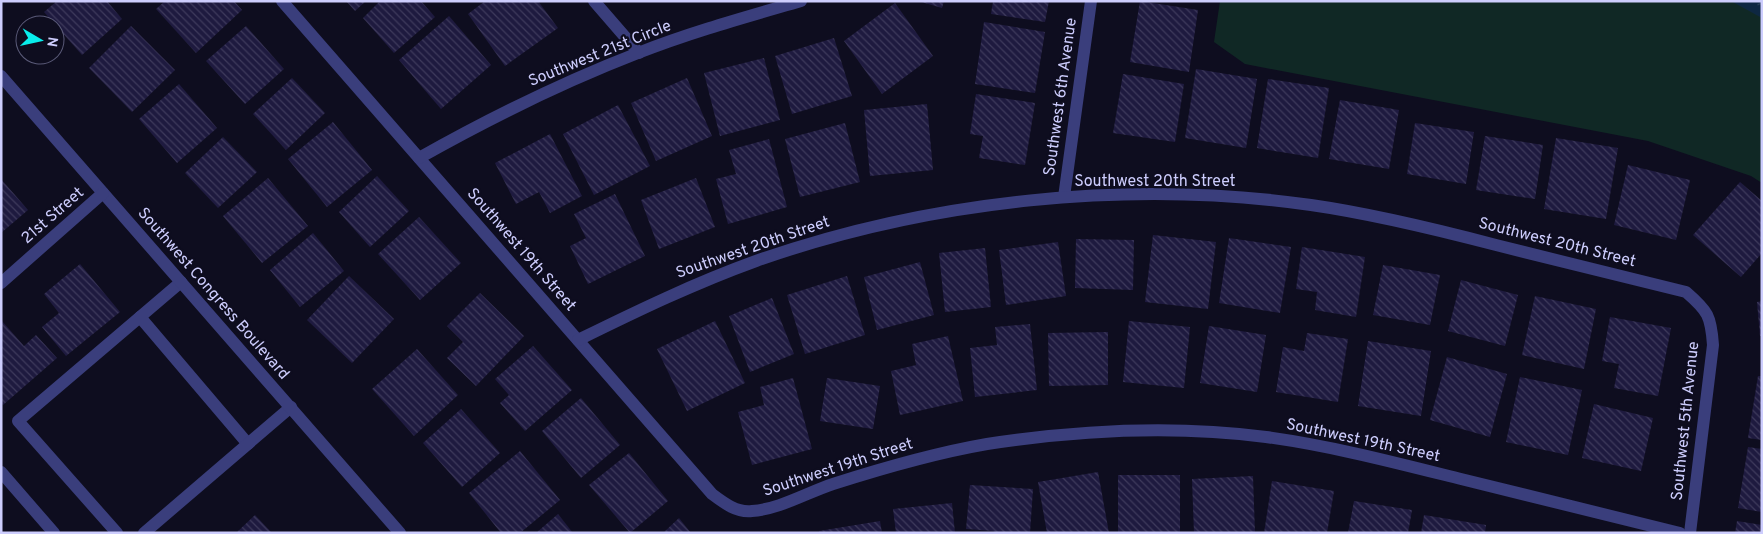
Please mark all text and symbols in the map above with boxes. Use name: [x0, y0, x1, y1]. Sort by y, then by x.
north arrow: [15, 15, 65, 65]
street label: Southwest 21st Circle: [526, 16, 674, 92]
street label: Southwest 6th Avenue: [1040, 17, 1082, 177]
text: N: [42, 35, 61, 48]
street label: Southwest 20th Street: [1074, 172, 1236, 192]
street label: 21st Street: [18, 183, 88, 249]
street label: Southwest 19th Street: [462, 184, 580, 316]
street label: Southwest Congress Boulevard: [133, 204, 293, 384]
street label: Southwest 20th Street: [673, 212, 833, 284]
street label: Southwest 20th Street: [1476, 214, 1638, 272]
street label: Southwest 5th Avenue: [1668, 340, 1704, 502]
street label: Southwest 19th Street: [1284, 415, 1442, 467]
street label: Southwest 19th Street: [760, 434, 916, 502]

